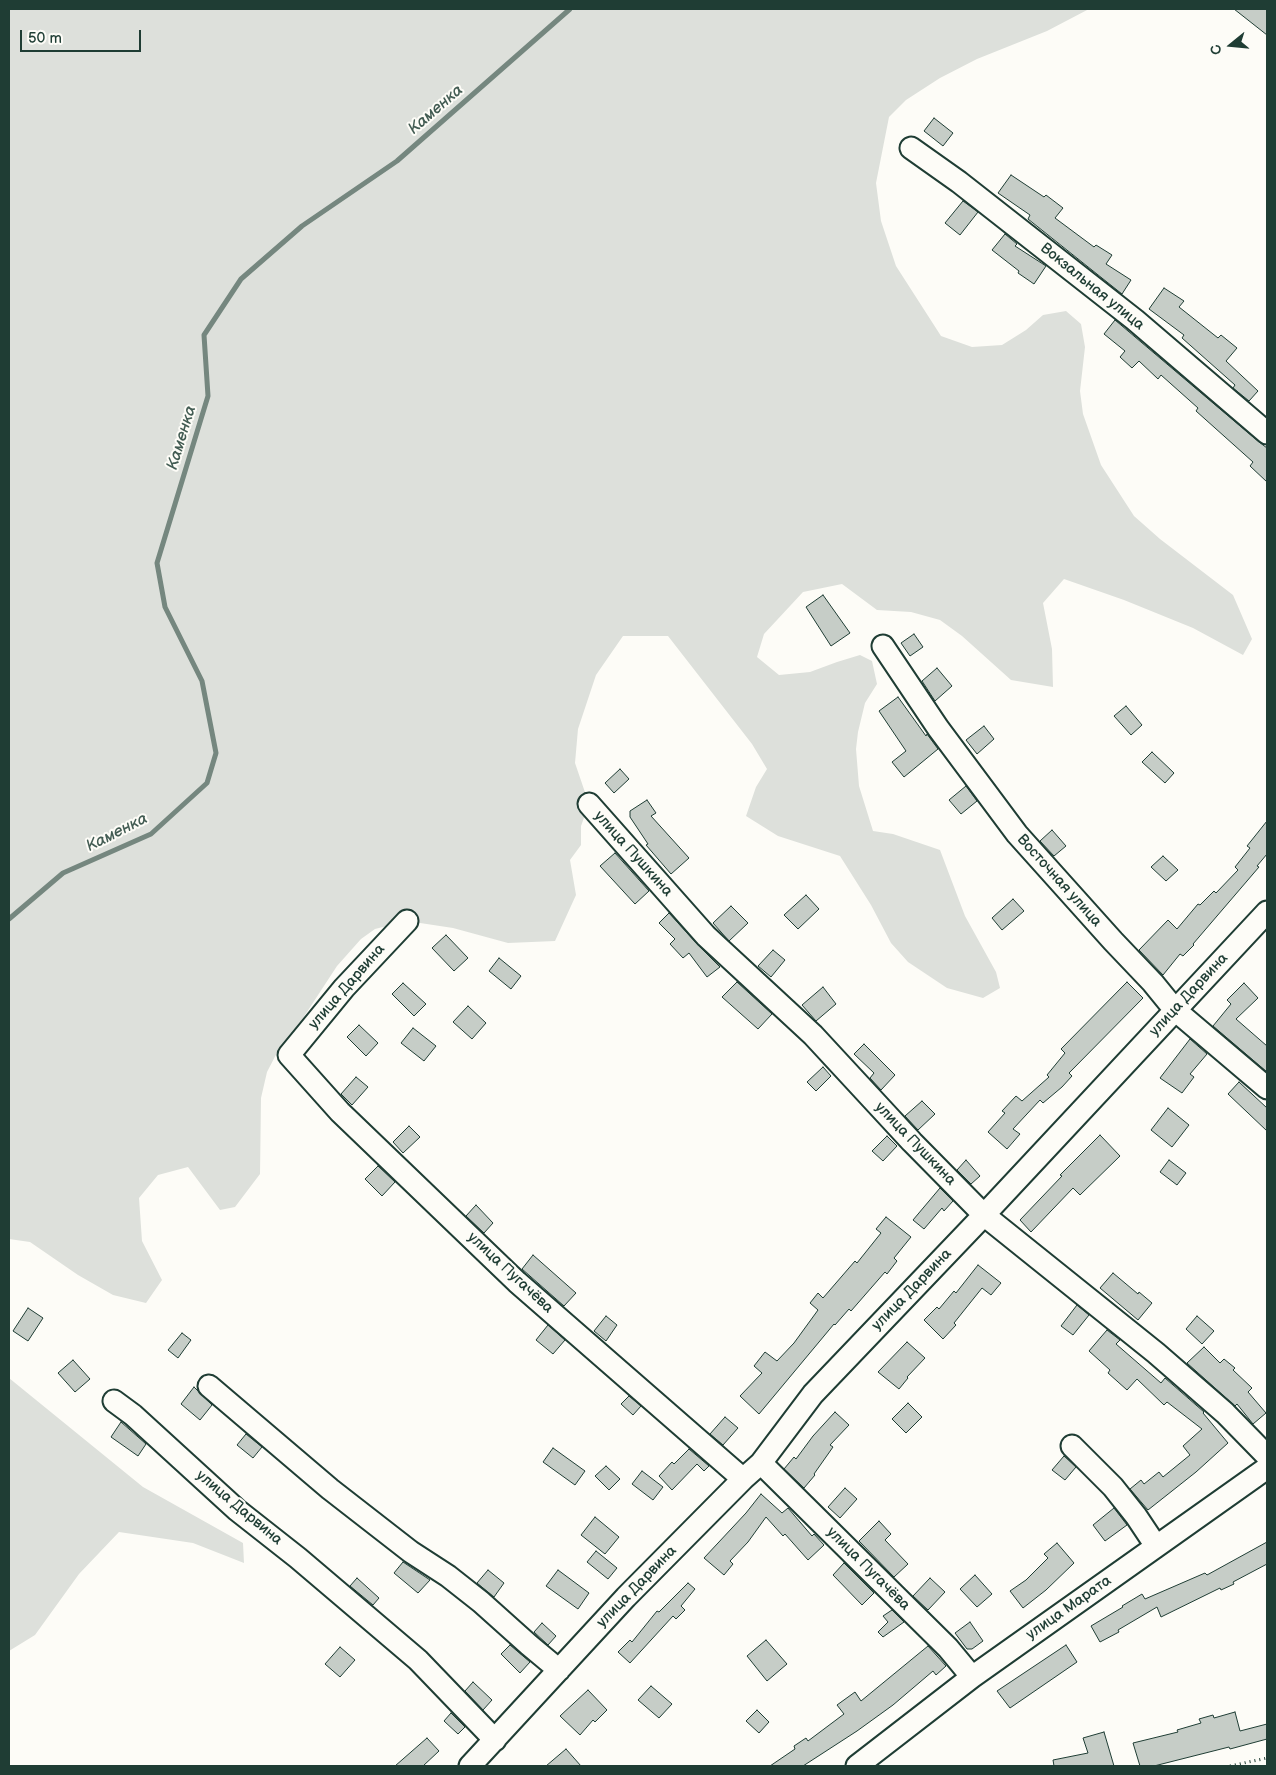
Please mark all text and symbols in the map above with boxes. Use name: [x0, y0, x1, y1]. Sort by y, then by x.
scale bar: [22, 20, 144, 52]
north arrow: [1206, 20, 1256, 70]
text: 50 m: [28, 29, 62, 48]
text: С: [1207, 42, 1226, 57]
water label: Каменка: [405, 81, 467, 139]
street label: Вокзальная улица: [1036, 240, 1148, 334]
water label: Каменка: [163, 403, 201, 473]
street label: улица Пушкина: [590, 807, 676, 901]
water label: Каменка: [83, 809, 151, 857]
street label: Восточная улица: [1013, 831, 1105, 931]
street label: улица Дарвина: [305, 941, 389, 1033]
street label: улица Дарвина: [1146, 950, 1232, 1040]
street label: улица Пушкина: [871, 1099, 959, 1189]
street label: улица Пугачёва: [463, 1229, 557, 1317]
street label: улица Дарвина: [868, 1245, 956, 1335]
street label: улица Дарвина: [192, 1467, 286, 1549]
street label: улица Пугачёва: [822, 1523, 914, 1615]
street label: улица Дарвина: [593, 1542, 681, 1632]
street label: улица Марата: [1023, 1572, 1115, 1644]

